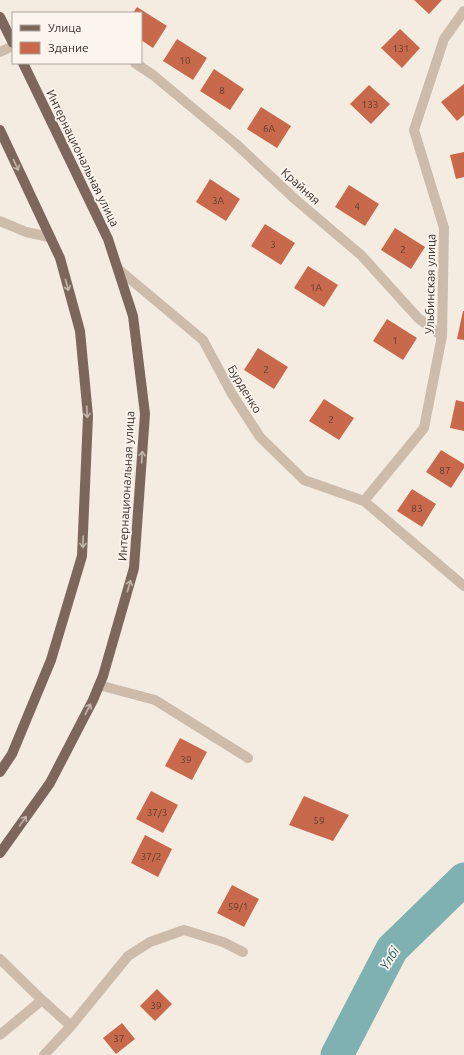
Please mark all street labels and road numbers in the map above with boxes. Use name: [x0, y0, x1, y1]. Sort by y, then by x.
street label: Интернациональная улица: [44, 88, 122, 228]
street label: Крайняя: [279, 165, 323, 207]
street label: Ульбинская улица: [423, 234, 437, 334]
street label: Бурденко: [226, 363, 264, 415]
street label: Интернациональная улица: [116, 411, 136, 561]

